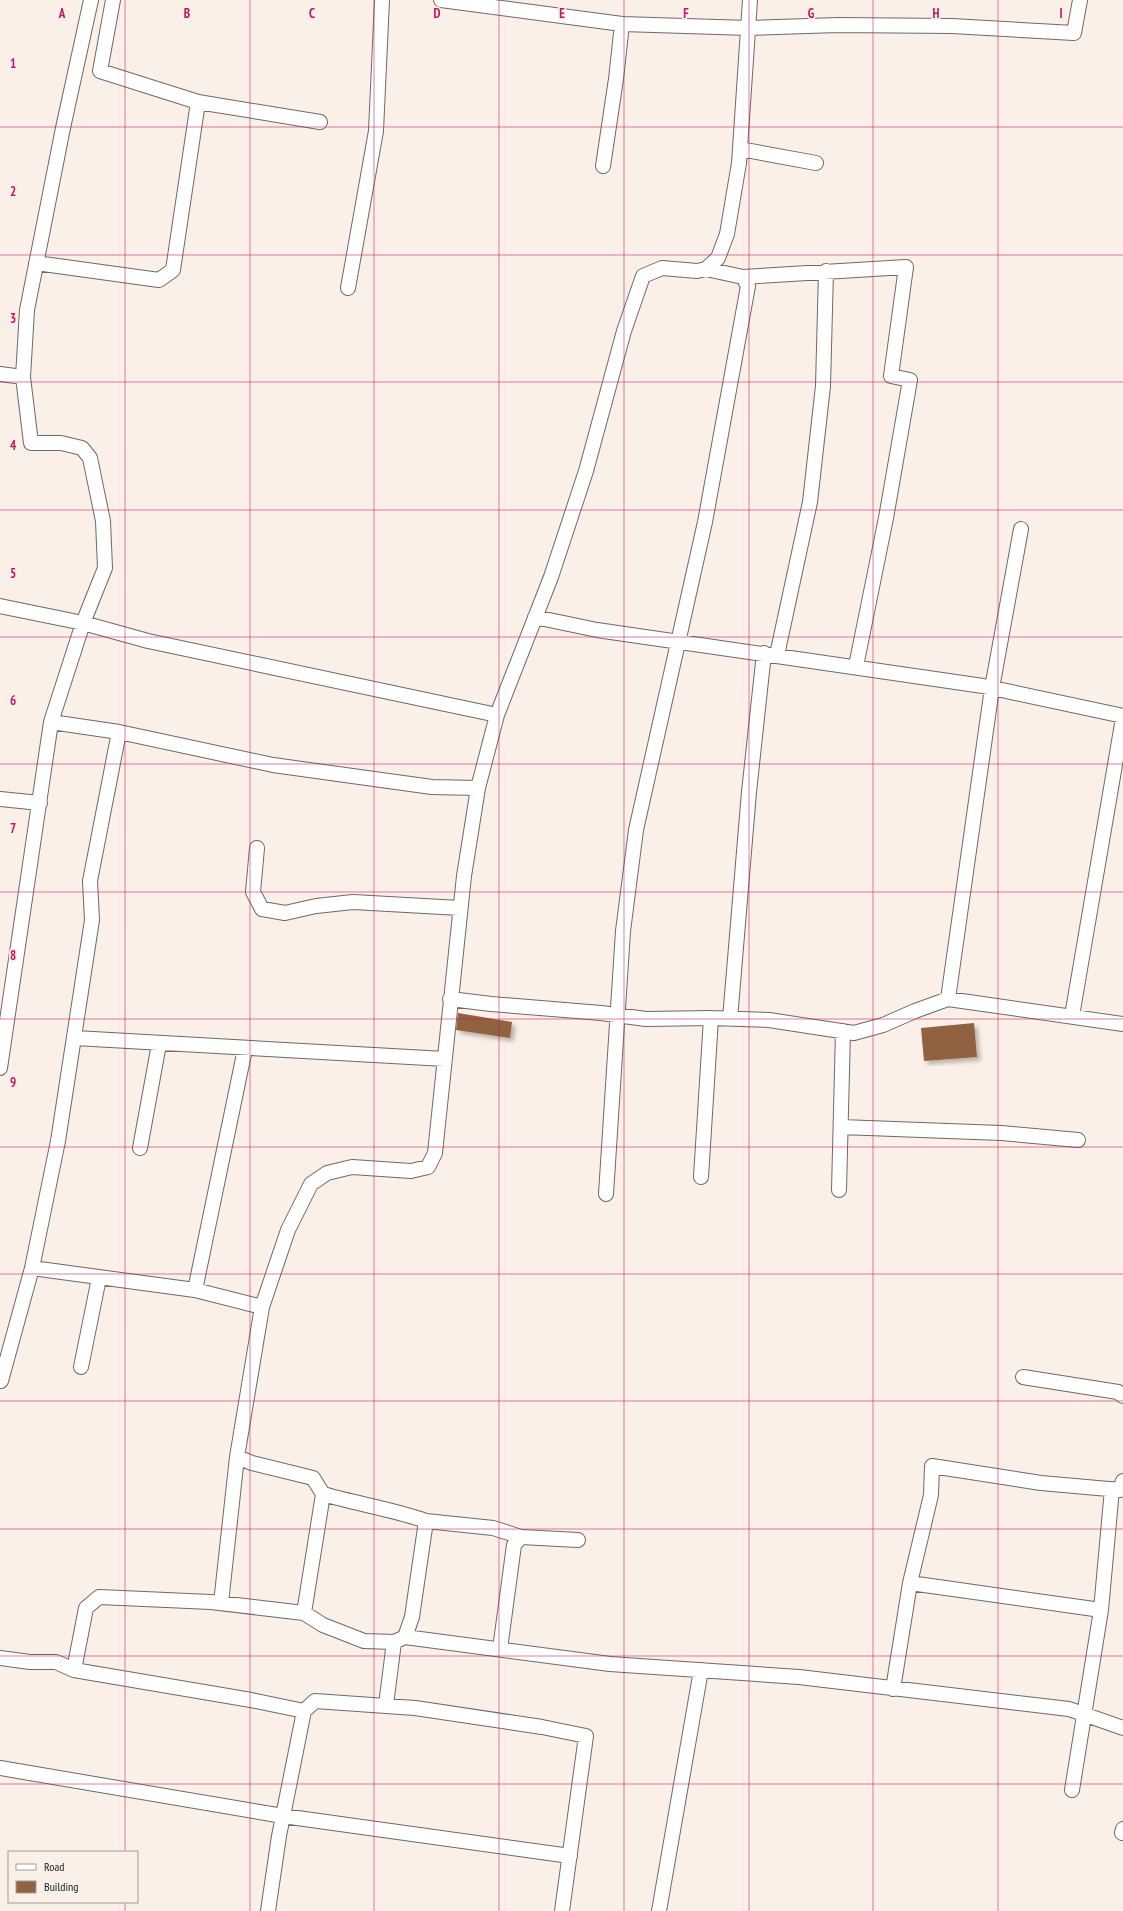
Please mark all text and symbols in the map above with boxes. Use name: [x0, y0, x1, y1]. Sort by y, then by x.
text: A: [58, 5, 66, 22]
text: B: [184, 5, 190, 22]
text: C: [309, 5, 315, 22]
text: D: [434, 5, 441, 22]
text: E: [559, 5, 565, 22]
text: F: [683, 5, 689, 22]
text: G: [808, 5, 815, 22]
text: H: [933, 5, 940, 22]
text: I: [1059, 5, 1063, 22]
text: 1: [10, 55, 16, 72]
text: 2: [10, 183, 16, 200]
text: 3: [10, 310, 16, 327]
text: 4: [10, 437, 17, 454]
text: 5: [10, 565, 16, 582]
text: 6: [10, 692, 16, 709]
text: 7: [10, 820, 16, 837]
text: 8: [10, 947, 16, 964]
text: 9: [10, 1074, 16, 1091]
legend: [8, 1851, 138, 1903]
text: Road: [44, 1859, 64, 1874]
text: Building: [44, 1879, 79, 1894]

